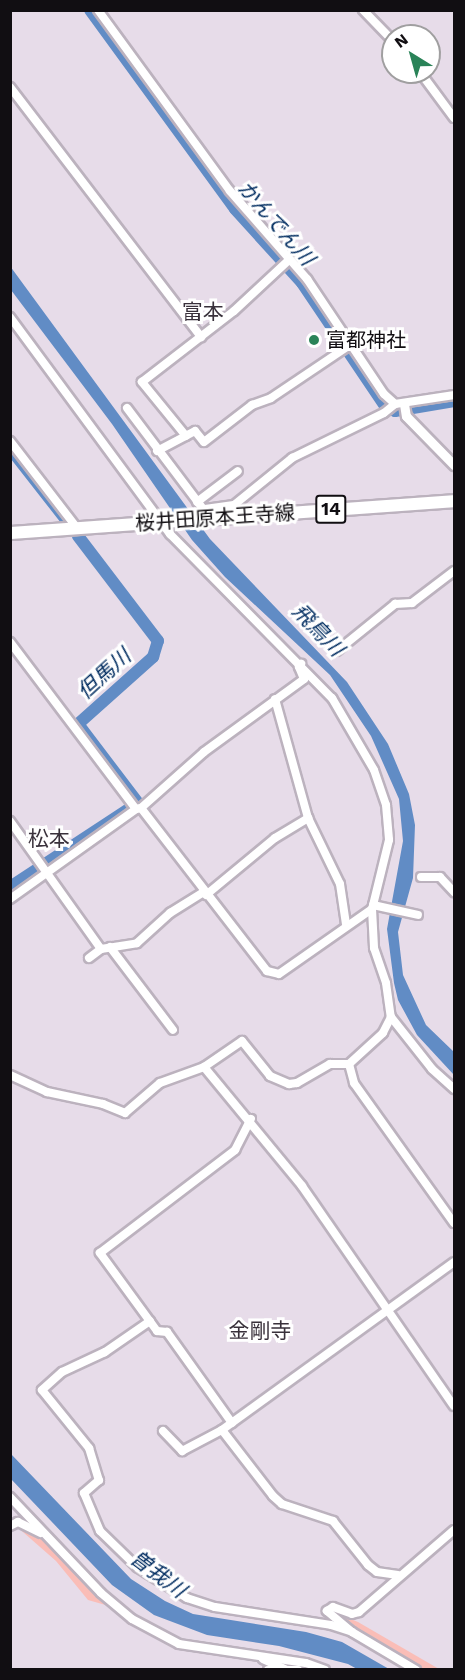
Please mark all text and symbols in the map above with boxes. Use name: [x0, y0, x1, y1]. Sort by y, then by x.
north arrow: [381, 24, 441, 84]
text: N: [391, 30, 412, 52]
water label: かんでん川: [232, 175, 320, 271]
district label: 富本: [182, 299, 224, 325]
place label: 富都神社: [326, 328, 406, 352]
marker: 富都神社: [307, 333, 321, 347]
road number: 14: [314, 494, 348, 524]
street label: 桜井田原本王寺線: [134, 500, 296, 536]
water label: 飛鳥川: [287, 599, 349, 661]
water label: 但馬川: [72, 644, 136, 704]
district label: 松本: [28, 826, 70, 852]
district label: 金剛寺: [229, 1318, 291, 1344]
water label: 曽我川: [125, 1545, 191, 1603]

